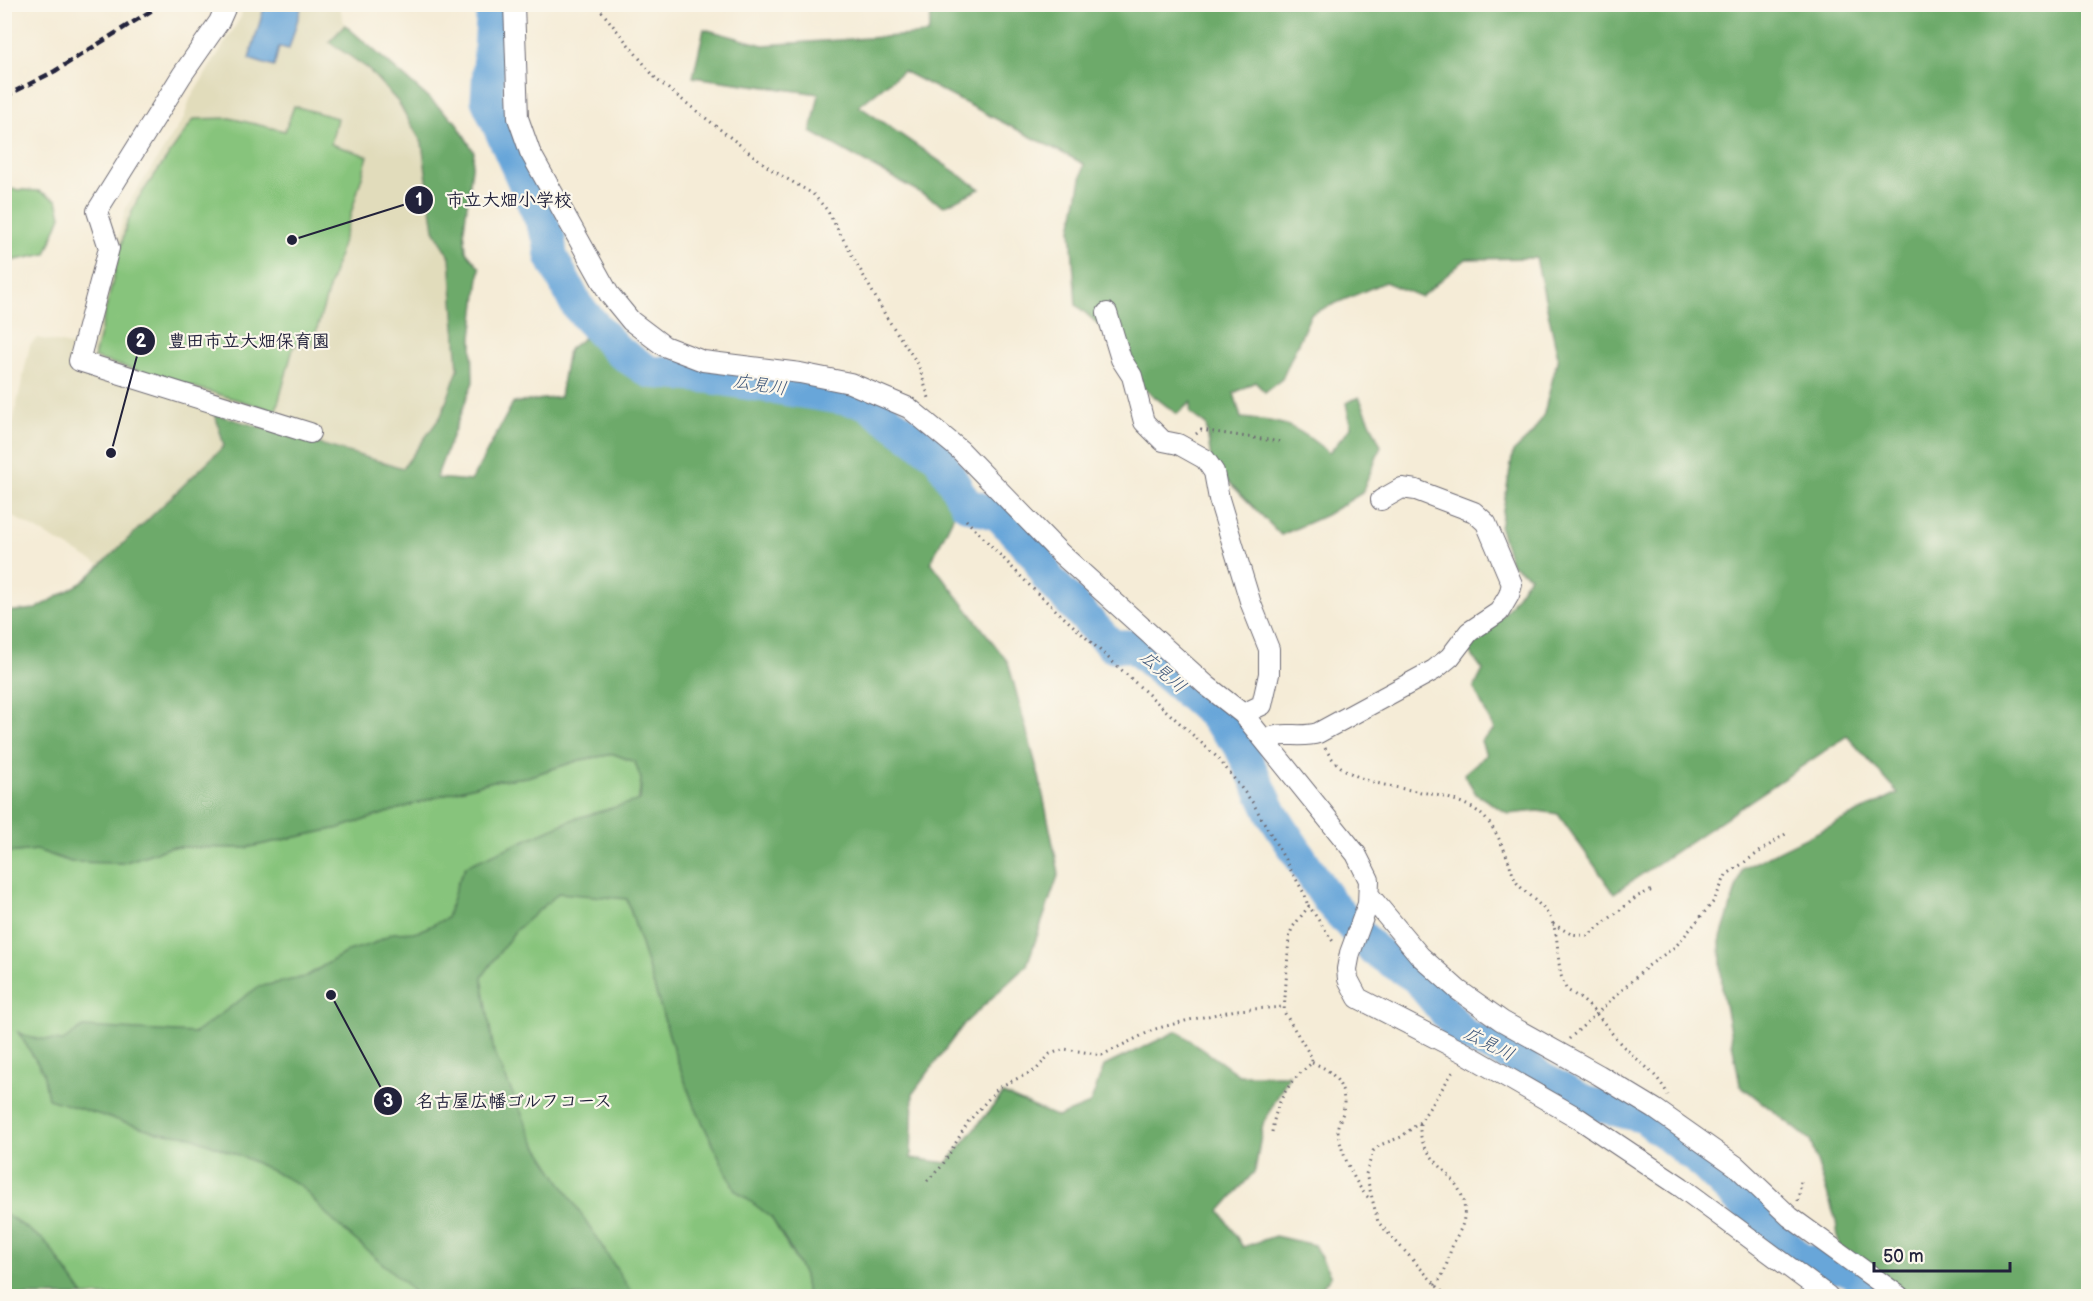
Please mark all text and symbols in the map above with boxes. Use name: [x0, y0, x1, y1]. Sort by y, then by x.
callout: 市立大畑小学校: [404, 182, 584, 218]
text: 1: [415, 190, 423, 211]
text: 市立大畑小学校: [446, 190, 572, 211]
callout: 豊田市立大畑保育園: [126, 323, 342, 359]
text: 2: [136, 331, 147, 352]
text: 豊田市立大畑保育園: [168, 331, 330, 352]
water label: 広見川: [732, 370, 788, 400]
water label: 広見川: [1136, 646, 1190, 698]
water label: 広見川: [1460, 1022, 1518, 1066]
callout: 名古屋広幡ゴルフコース: [373, 1083, 625, 1119]
text: 3: [383, 1091, 393, 1112]
text: 名古屋広幡ゴルフコース: [416, 1091, 612, 1112]
scale bar: [1874, 1235, 2010, 1273]
text: 50 m: [1883, 1246, 1924, 1267]

